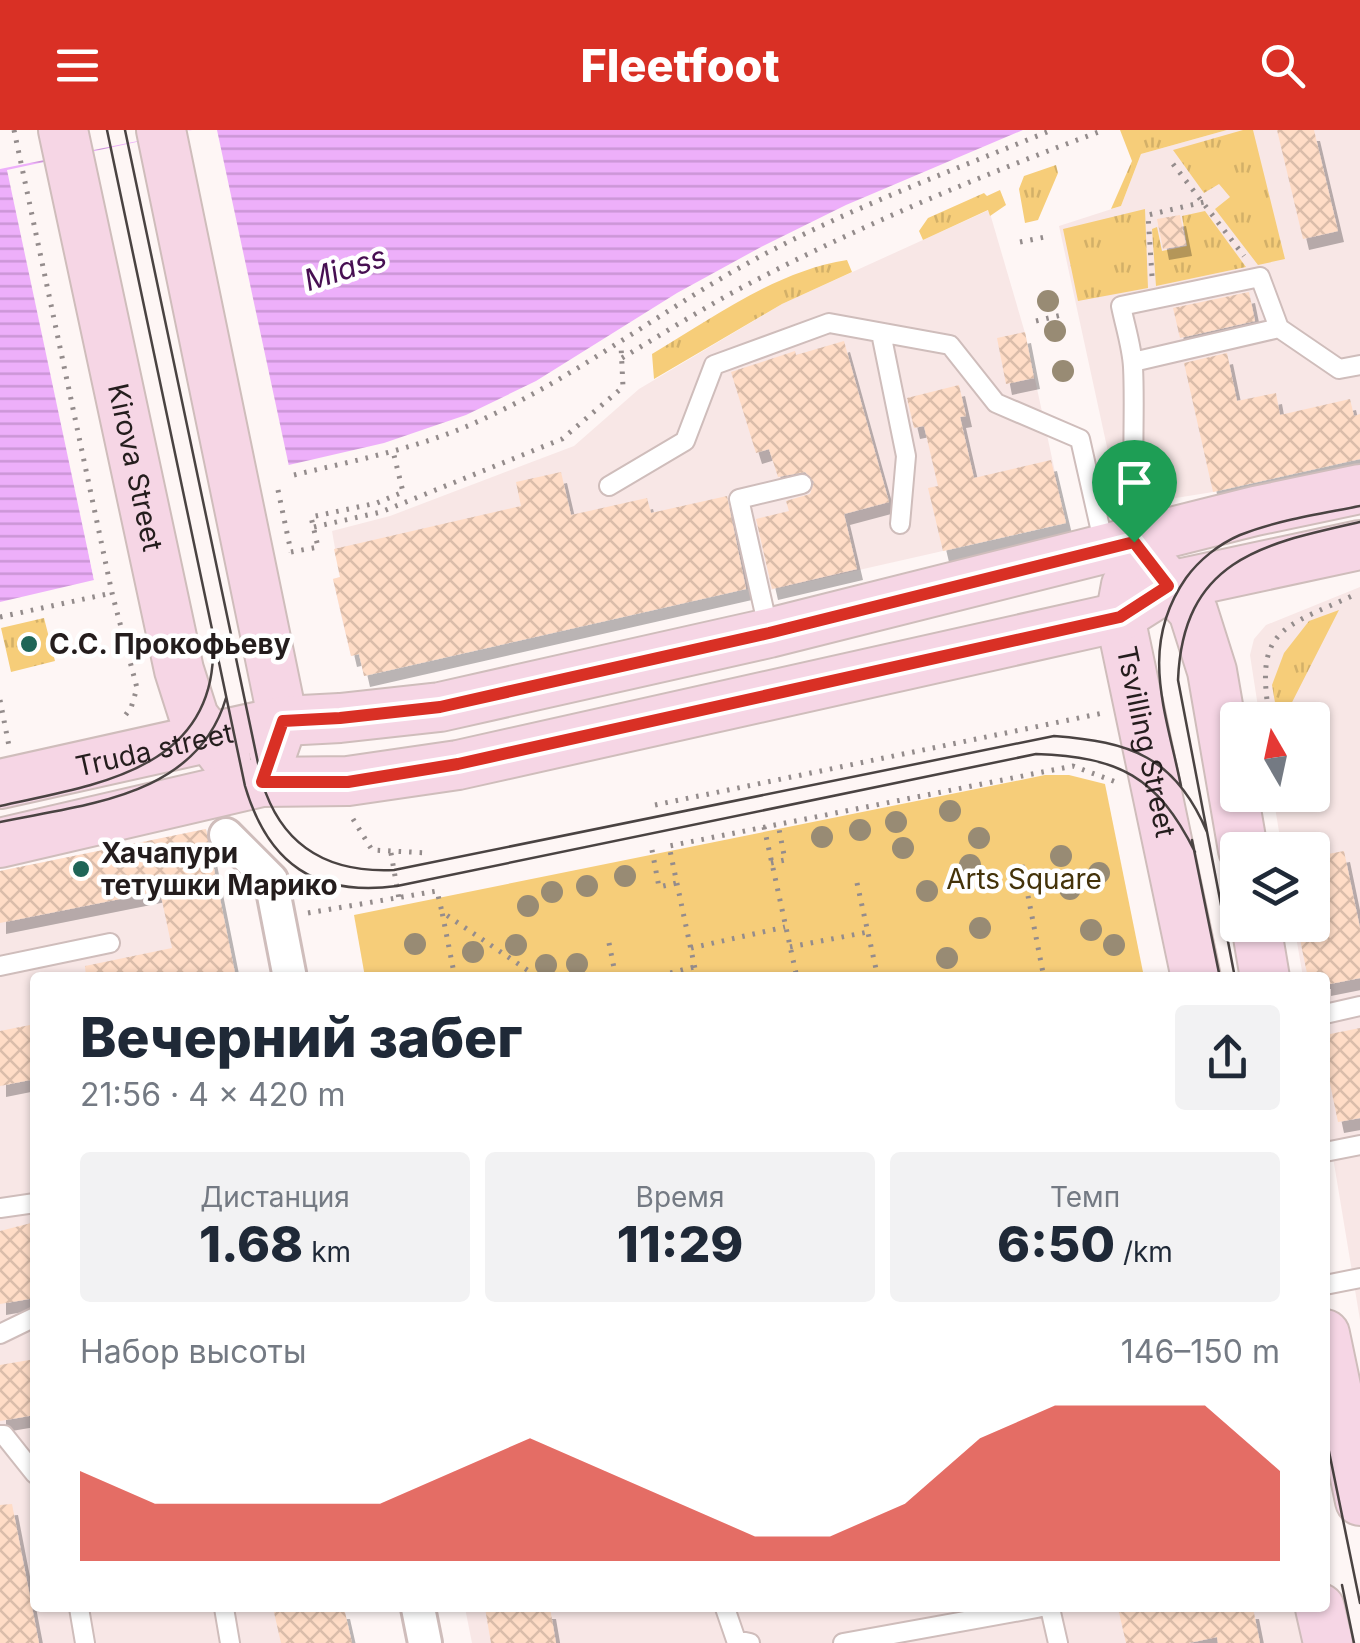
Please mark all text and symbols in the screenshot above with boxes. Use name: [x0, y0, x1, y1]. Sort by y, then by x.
icon: menu: [50, 38, 105, 93]
text: Fleetfoot: [580, 38, 780, 93]
icon: search: [1255, 38, 1310, 93]
water label: Miass: [299, 238, 391, 298]
street label: Kirova Street: [101, 380, 170, 554]
pin: [1092, 440, 1177, 543]
icon: arrive: [1107, 455, 1162, 510]
place label: С.С. Прокофьеву: [49, 627, 291, 661]
marker: С.С. Прокофьеву: [18, 633, 40, 655]
street label: Tsvilling Street: [1110, 643, 1183, 840]
north arrow: [1220, 702, 1330, 812]
map controls: [1220, 702, 1330, 942]
street label: Truda street: [72, 716, 236, 784]
button: layers: [1220, 832, 1330, 942]
place label: Хачапури тетушки Марико: [101, 836, 338, 902]
marker: Хачапури тетушки Марико: [70, 858, 92, 880]
park label: Arts Square: [946, 862, 1102, 896]
text: Вечерний забег: [80, 1004, 522, 1070]
button: share: [1175, 1005, 1280, 1110]
text: 21:56 · 4 × 420 m: [80, 1075, 346, 1114]
text: Дистанция: [200, 1180, 350, 1214]
text: Время: [636, 1180, 724, 1214]
text: Темп: [1050, 1180, 1120, 1214]
text: 1.68: [199, 1214, 303, 1274]
text: 11:29: [617, 1214, 743, 1274]
text: 6:50: [997, 1214, 1115, 1274]
text: km: [303, 1235, 351, 1269]
text: /km: [1115, 1235, 1173, 1269]
text: Набор высоты: [80, 1332, 307, 1371]
text: 146–150 m: [1121, 1332, 1280, 1371]

